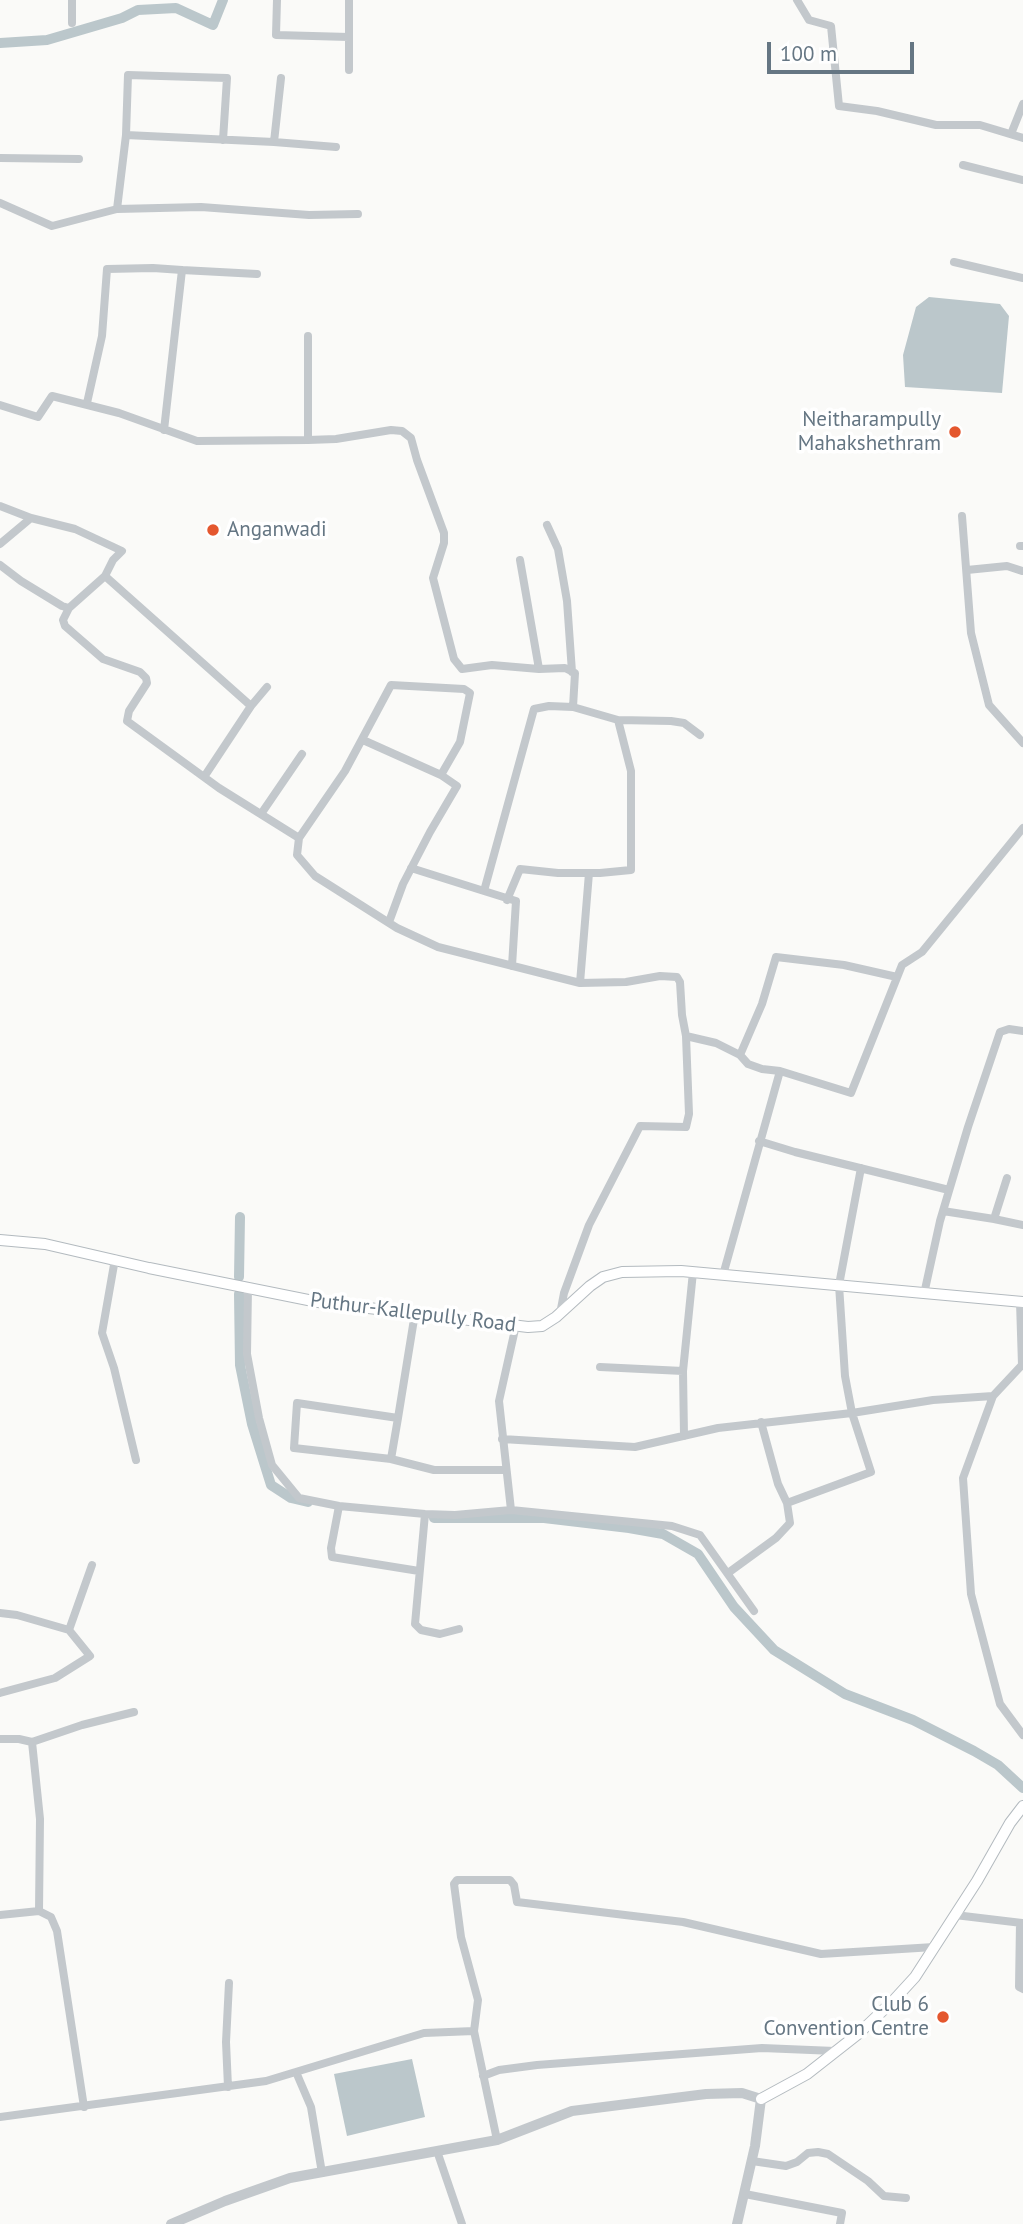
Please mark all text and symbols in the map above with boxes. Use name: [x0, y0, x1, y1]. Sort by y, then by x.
scale bar: [771, 28, 918, 72]
text: 100 m: [780, 40, 837, 67]
place label: Neitharampully Mahakshethram: [798, 407, 941, 457]
marker: Neitharampully Mahakshethram: [947, 424, 963, 440]
place label: Anganwadi: [227, 517, 327, 543]
marker: Anganwadi: [205, 522, 221, 538]
street label: Puthur-Kallepully Road: [309, 1288, 517, 1338]
place label: Club 6 Convention Centre: [764, 1992, 929, 2042]
marker: Club 6 Convention Centre: [935, 2009, 951, 2025]

